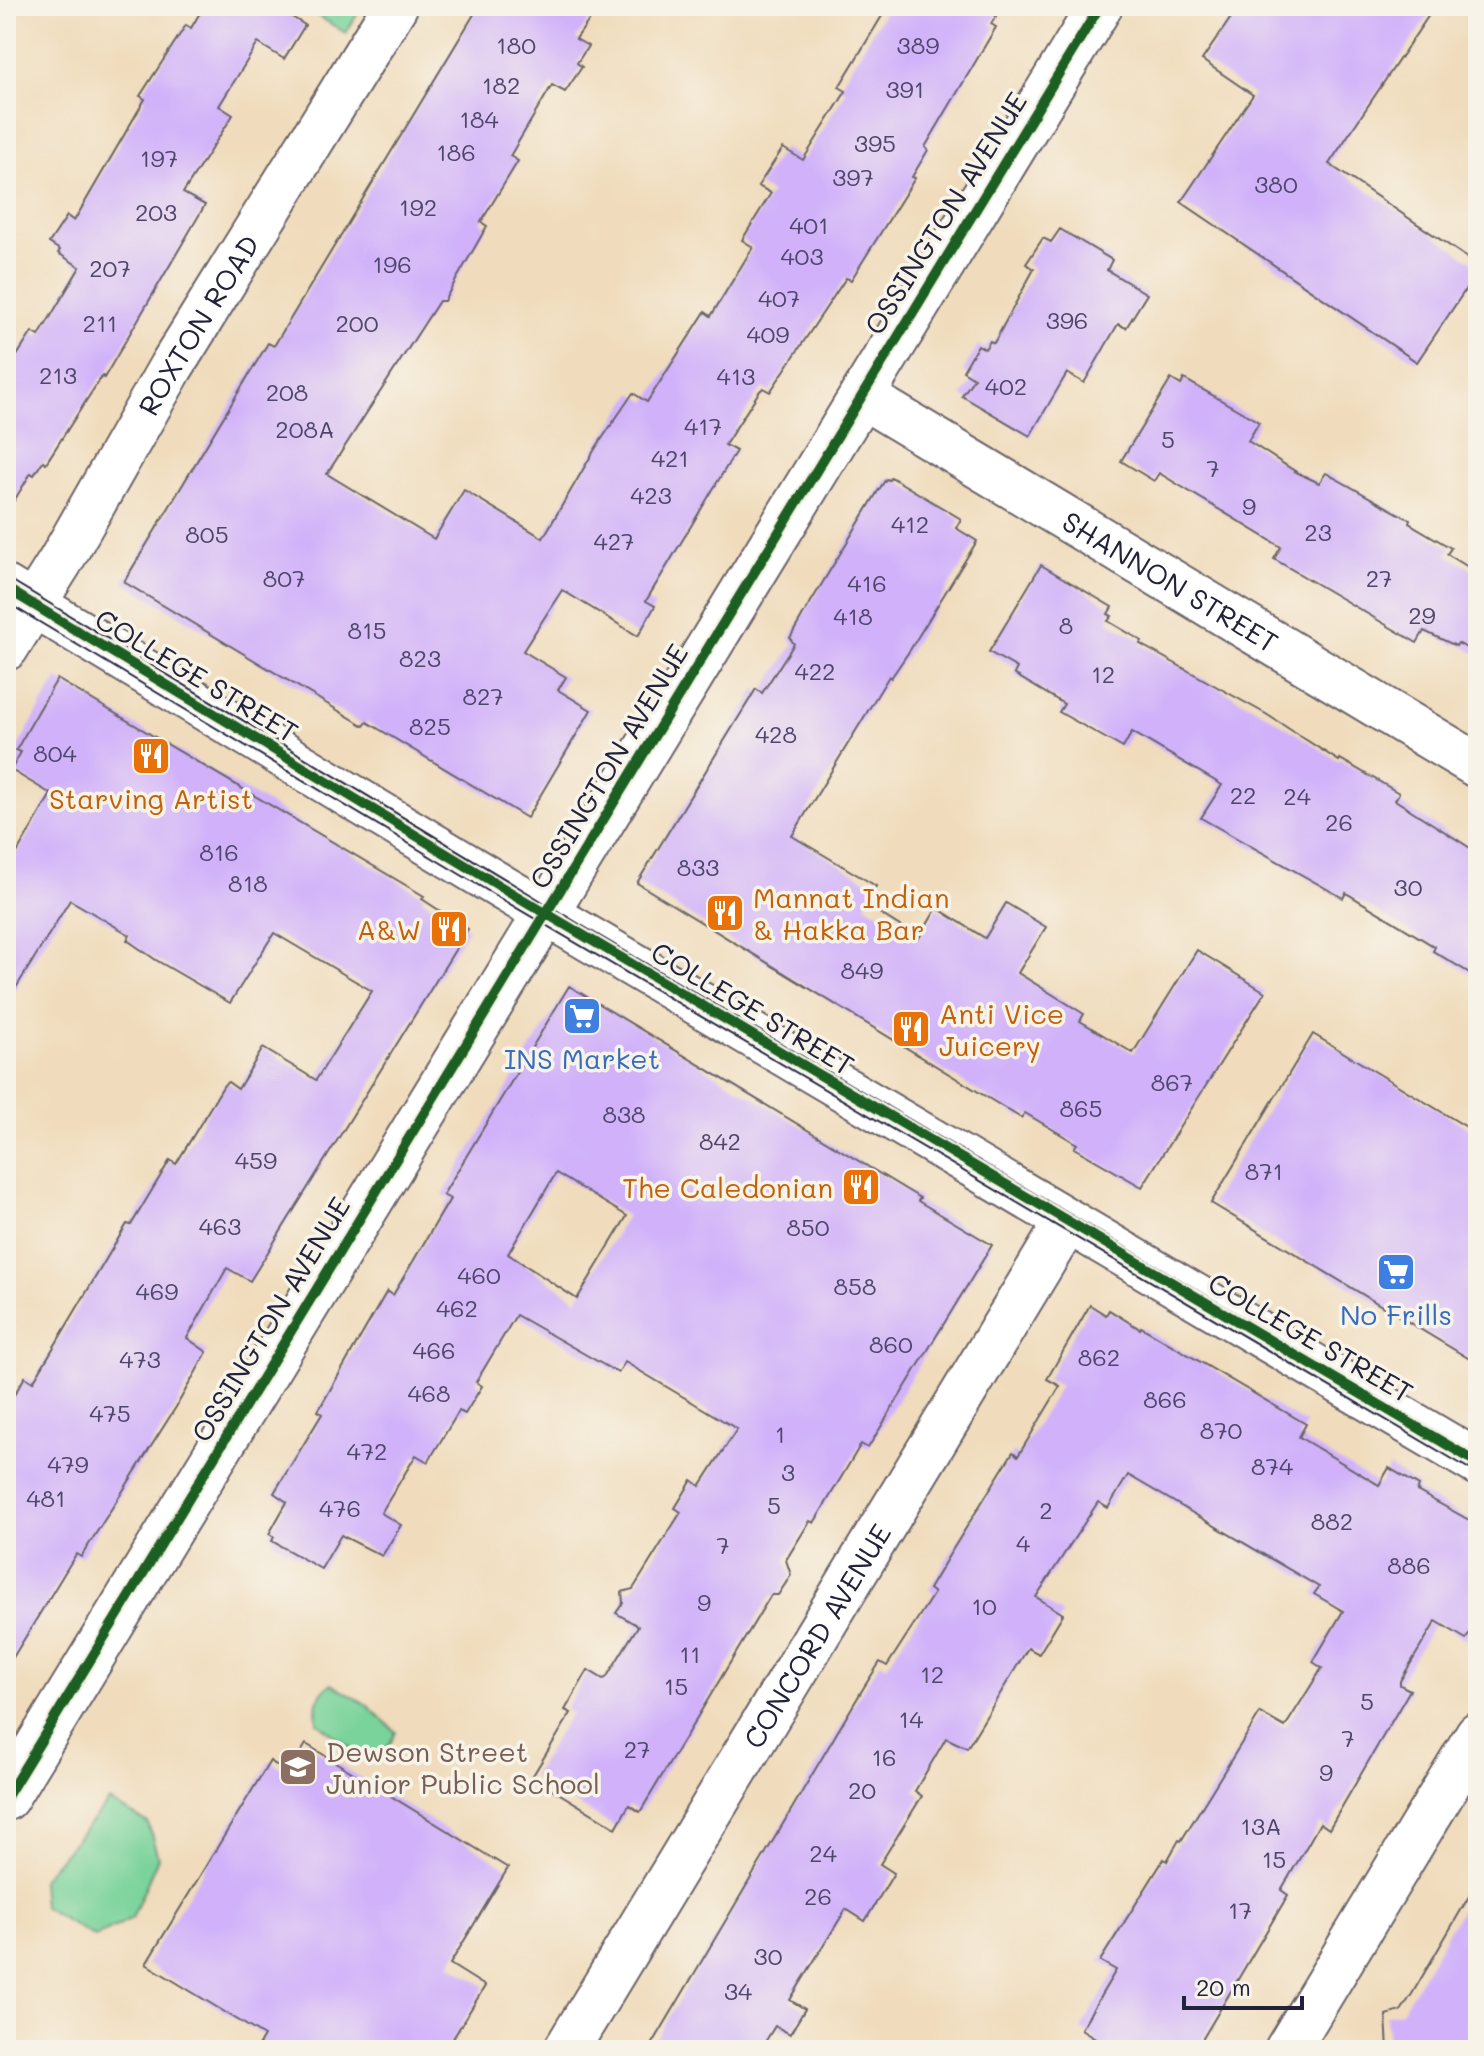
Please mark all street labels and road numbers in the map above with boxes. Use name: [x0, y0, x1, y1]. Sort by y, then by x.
street label: OSSINGTON AVENUE: [856, 85, 1034, 341]
street label: ROXTON ROAD: [129, 228, 267, 421]
street label: SHANNON STREET: [1056, 503, 1285, 660]
street label: COLLEGE STREET: [89, 600, 305, 750]
street label: OSSINGTON AVENUE: [521, 637, 695, 895]
street label: COLLEGE STREET: [645, 933, 861, 1083]
street label: OSSINGTON AVENUE: [183, 1190, 357, 1448]
street label: COLLEGE STREET: [1202, 1264, 1420, 1410]
street label: CONCORD AVENUE: [735, 1517, 898, 1755]

